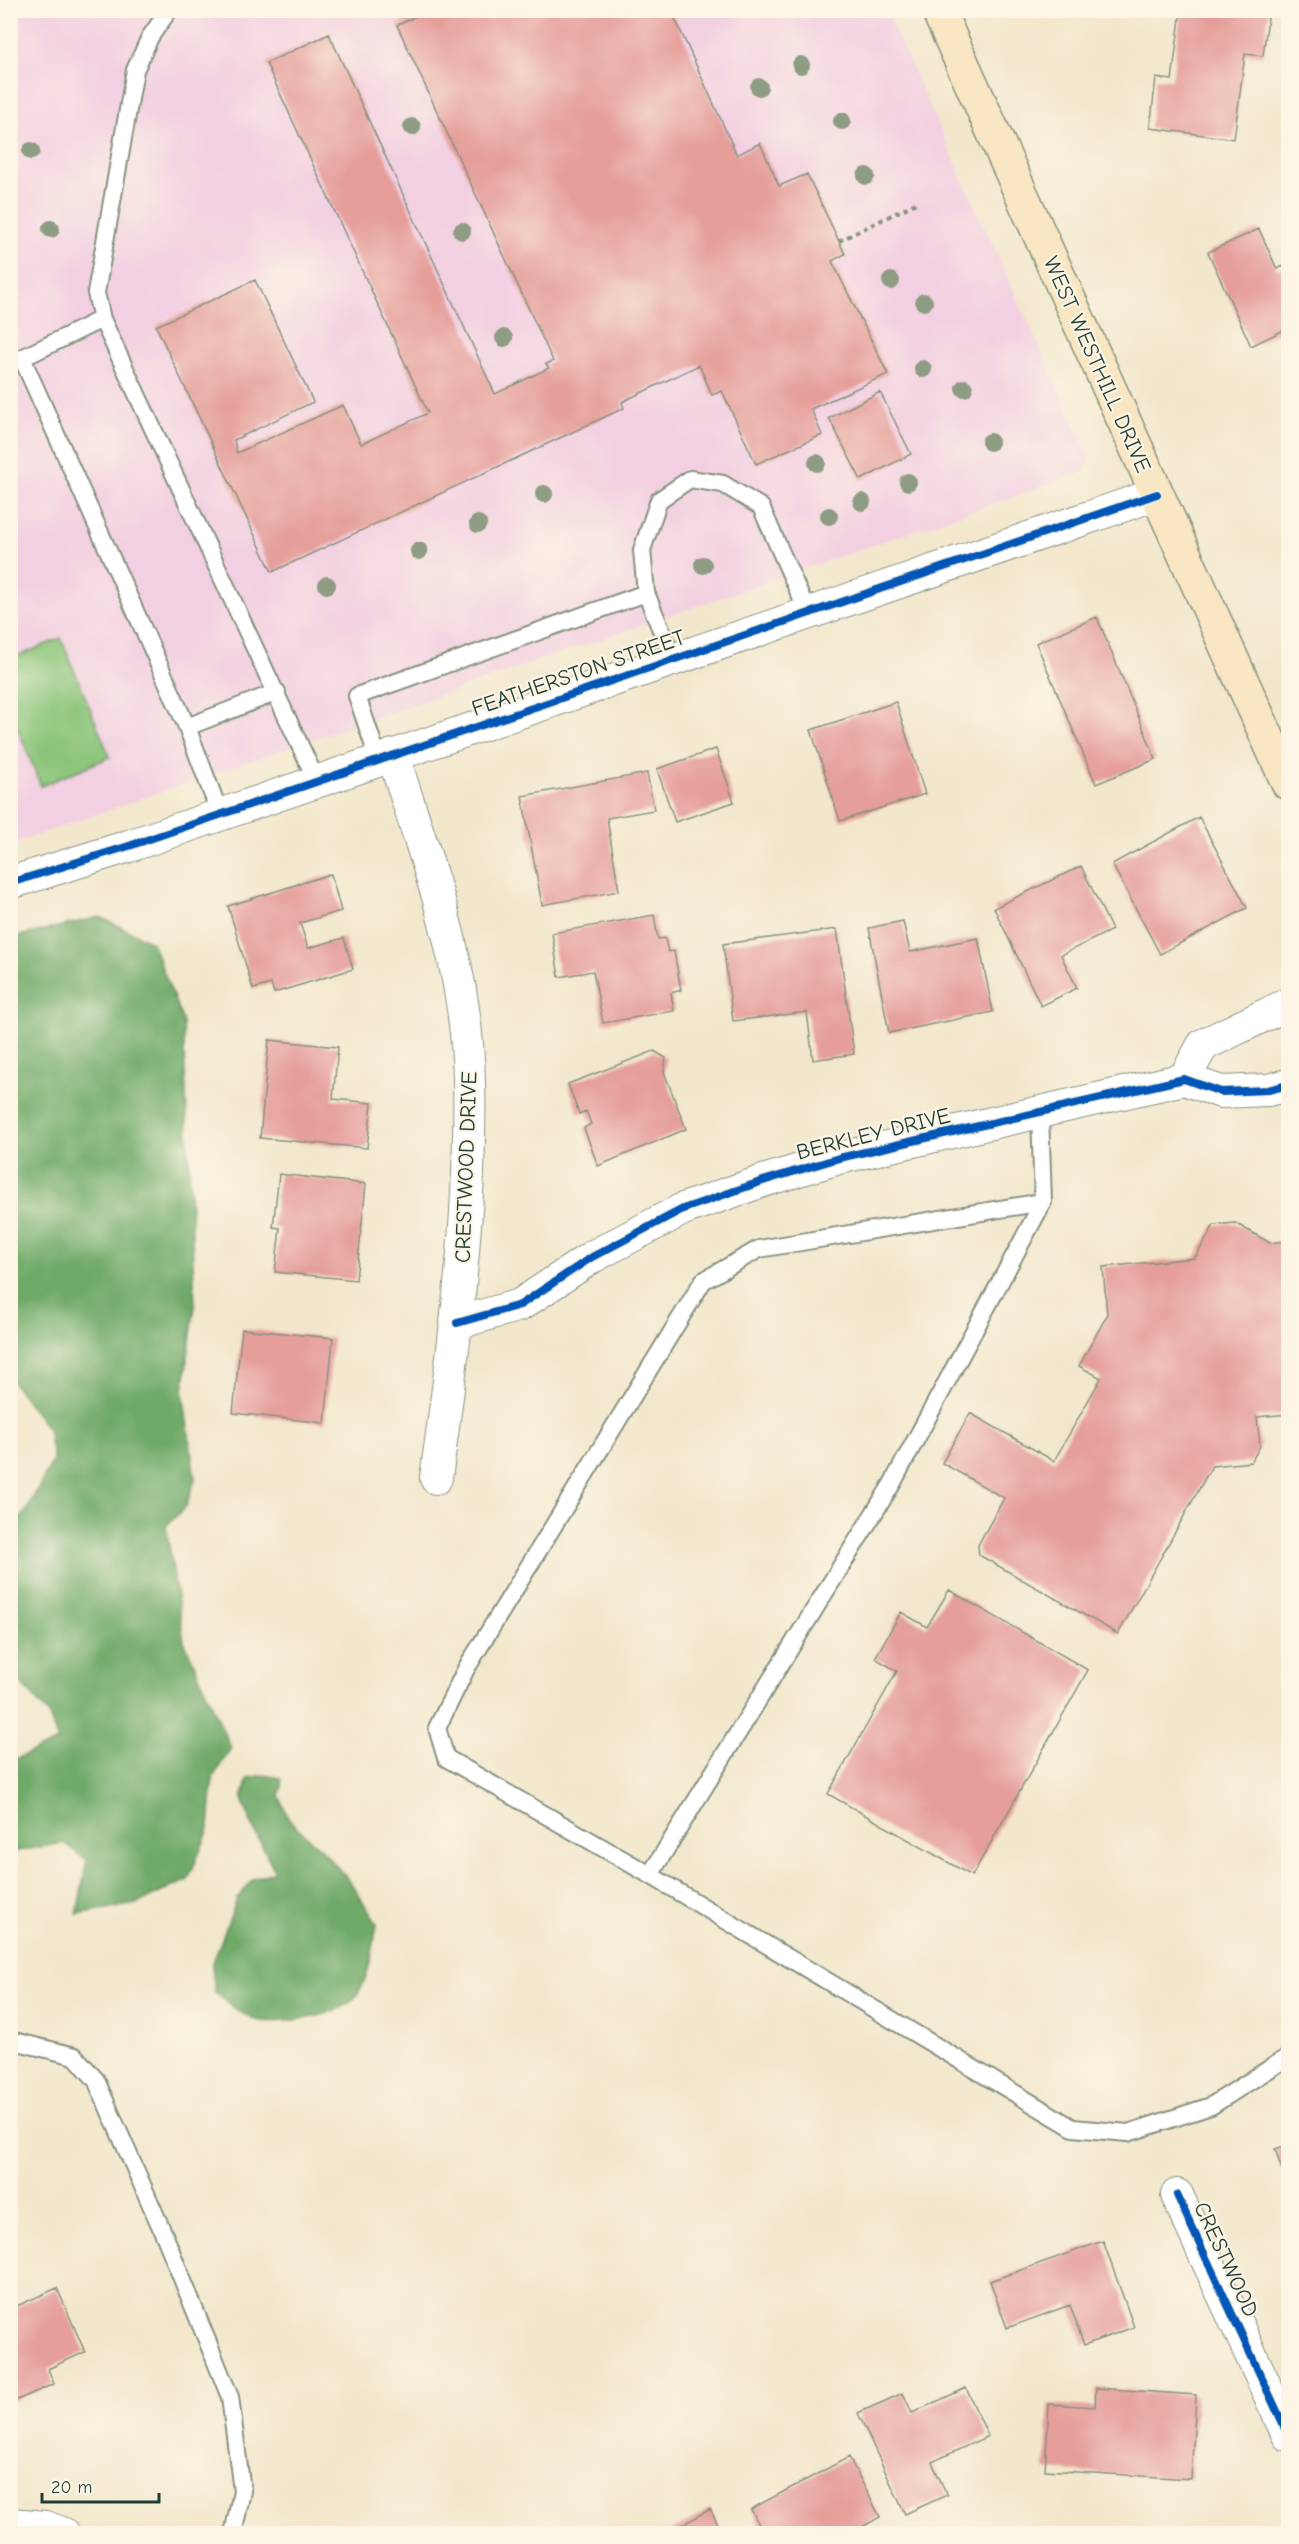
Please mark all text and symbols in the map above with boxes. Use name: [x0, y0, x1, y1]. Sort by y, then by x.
street label: WEST WESTHILL DRIVE: [1038, 252, 1157, 476]
street label: FEATHERSTON STREET: [468, 624, 689, 722]
street label: CRESTWOOD DRIVE: [450, 1071, 482, 1263]
street label: BERKLEY DRIVE: [794, 1102, 953, 1166]
street label: CRESTWOOD: [1188, 2198, 1264, 2321]
scale bar: [42, 2466, 159, 2504]
text: 20 m: [51, 2477, 92, 2498]

